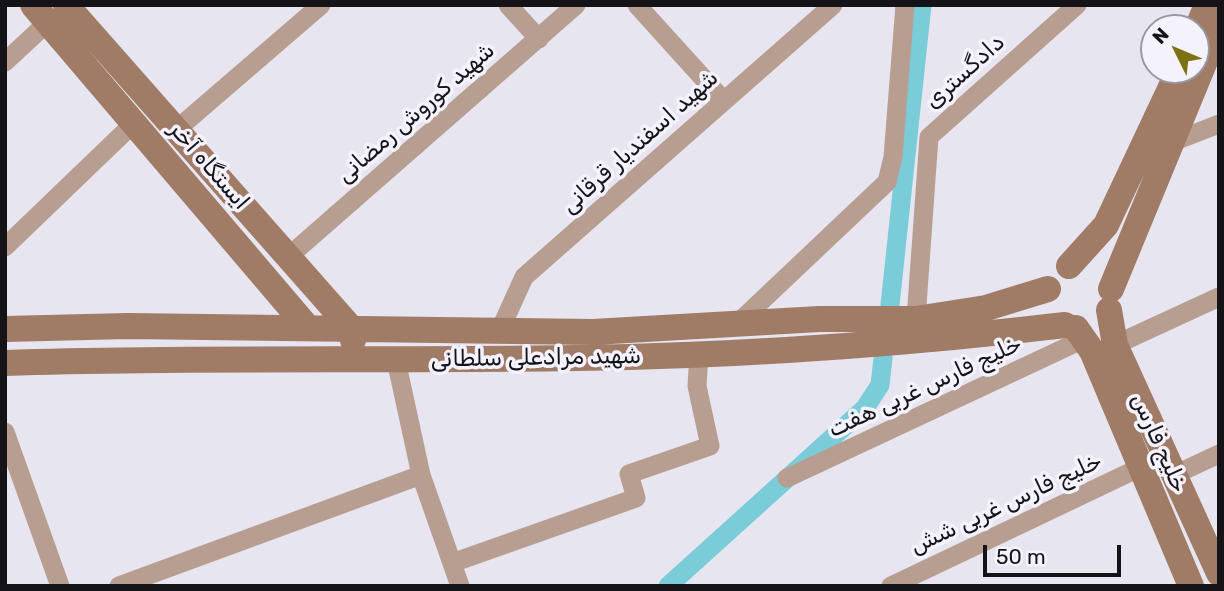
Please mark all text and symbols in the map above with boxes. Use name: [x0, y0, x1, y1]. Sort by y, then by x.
north arrow: [1140, 14, 1210, 84]
text: N: [1148, 23, 1174, 49]
street label: دادگستری: [919, 29, 1011, 115]
street label: شهید کوروش رمضانی: [331, 37, 501, 189]
street label: شهید اسفندیار قرقانی: [556, 64, 724, 220]
street label: ایستگاه آخر: [163, 116, 255, 216]
street label: خلیج فارس غربی هفت: [824, 330, 1026, 444]
street label: شهید مرادعلی سلطانی: [430, 342, 642, 374]
street label: خلیج فارس: [1125, 389, 1193, 497]
street label: خلیج فارس غربی شش: [906, 447, 1106, 561]
scale bar: [986, 532, 1124, 576]
text: 50 m: [996, 544, 1046, 569]

